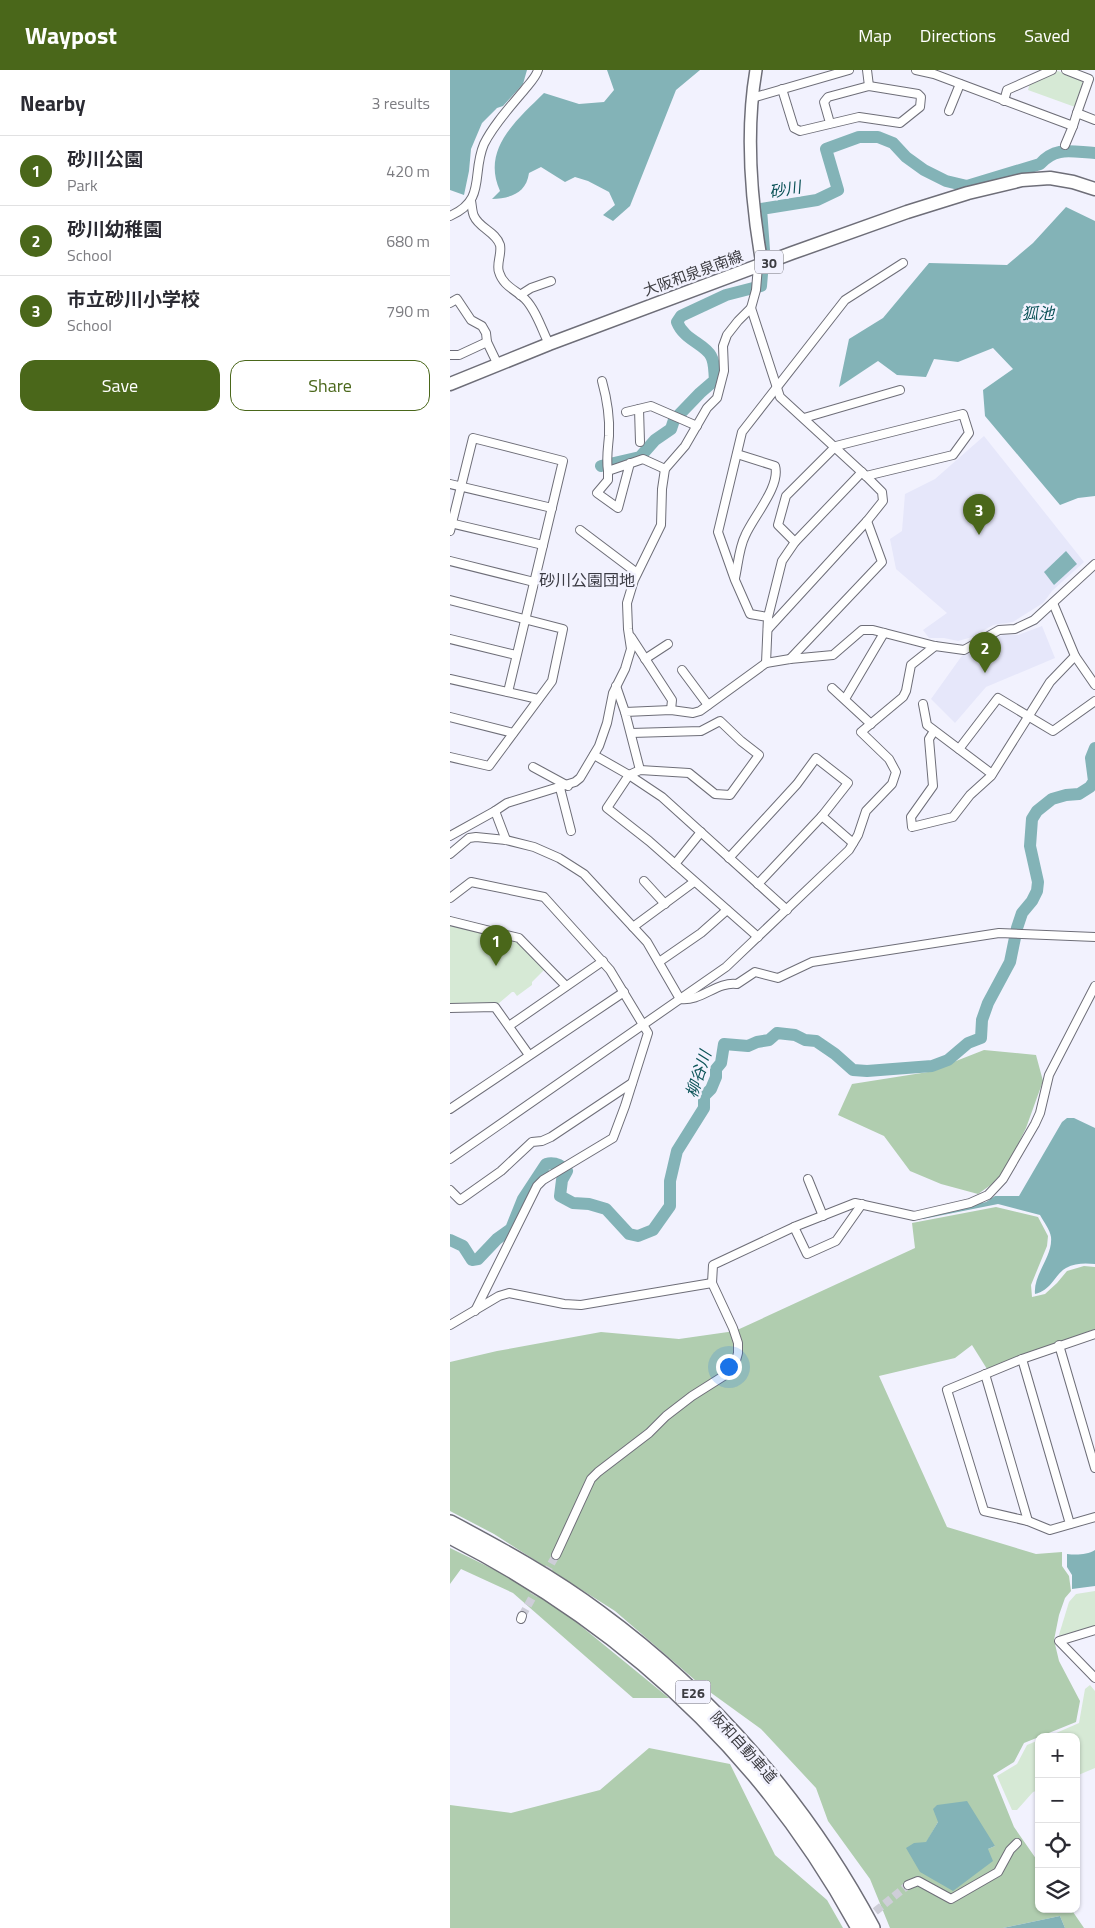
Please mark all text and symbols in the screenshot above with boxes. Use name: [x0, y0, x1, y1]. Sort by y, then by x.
text: Waypost: [25, 17, 117, 53]
text: Map: [858, 22, 892, 49]
text: Directions: [920, 22, 996, 49]
text: Saved: [1024, 22, 1070, 49]
text: Nearby: [20, 87, 85, 119]
text: 3 results: [371, 91, 430, 115]
text: 砂川公園: [67, 144, 143, 173]
text: 1: [32, 159, 40, 183]
text: 420 m: [386, 159, 430, 183]
text: Park: [67, 173, 98, 197]
water label: 砂川: [767, 174, 805, 204]
text: 砂川幼稚園: [67, 214, 162, 243]
text: 2: [32, 229, 40, 253]
text: 680 m: [386, 229, 430, 253]
text: School: [67, 243, 112, 267]
street label: 大阪和泉泉南線: [640, 244, 746, 302]
road number: 30: [755, 250, 783, 273]
text: 市立砂川小学校: [67, 284, 200, 313]
text: 3: [32, 299, 40, 323]
text: 790 m: [386, 299, 430, 323]
water label: 狐池: [1022, 301, 1056, 325]
text: School: [67, 313, 112, 337]
button: Save: [20, 360, 220, 411]
button: Share: [230, 360, 430, 411]
pin: 3: [963, 494, 995, 535]
district label: 砂川公園団地: [539, 568, 635, 592]
pin: 2: [969, 632, 1001, 673]
pin: 1: [480, 925, 512, 966]
water label: 柳谷川: [679, 1046, 717, 1101]
your location: [716, 1354, 742, 1380]
road number: E26: [676, 1680, 710, 1704]
street label: 阪和自動車道: [705, 1706, 783, 1788]
map controls: [1035, 1733, 1080, 1913]
button: +: [1035, 1733, 1080, 1778]
button: −: [1035, 1778, 1080, 1823]
button: locate: [1035, 1823, 1080, 1868]
button: layers: [1035, 1868, 1080, 1913]

